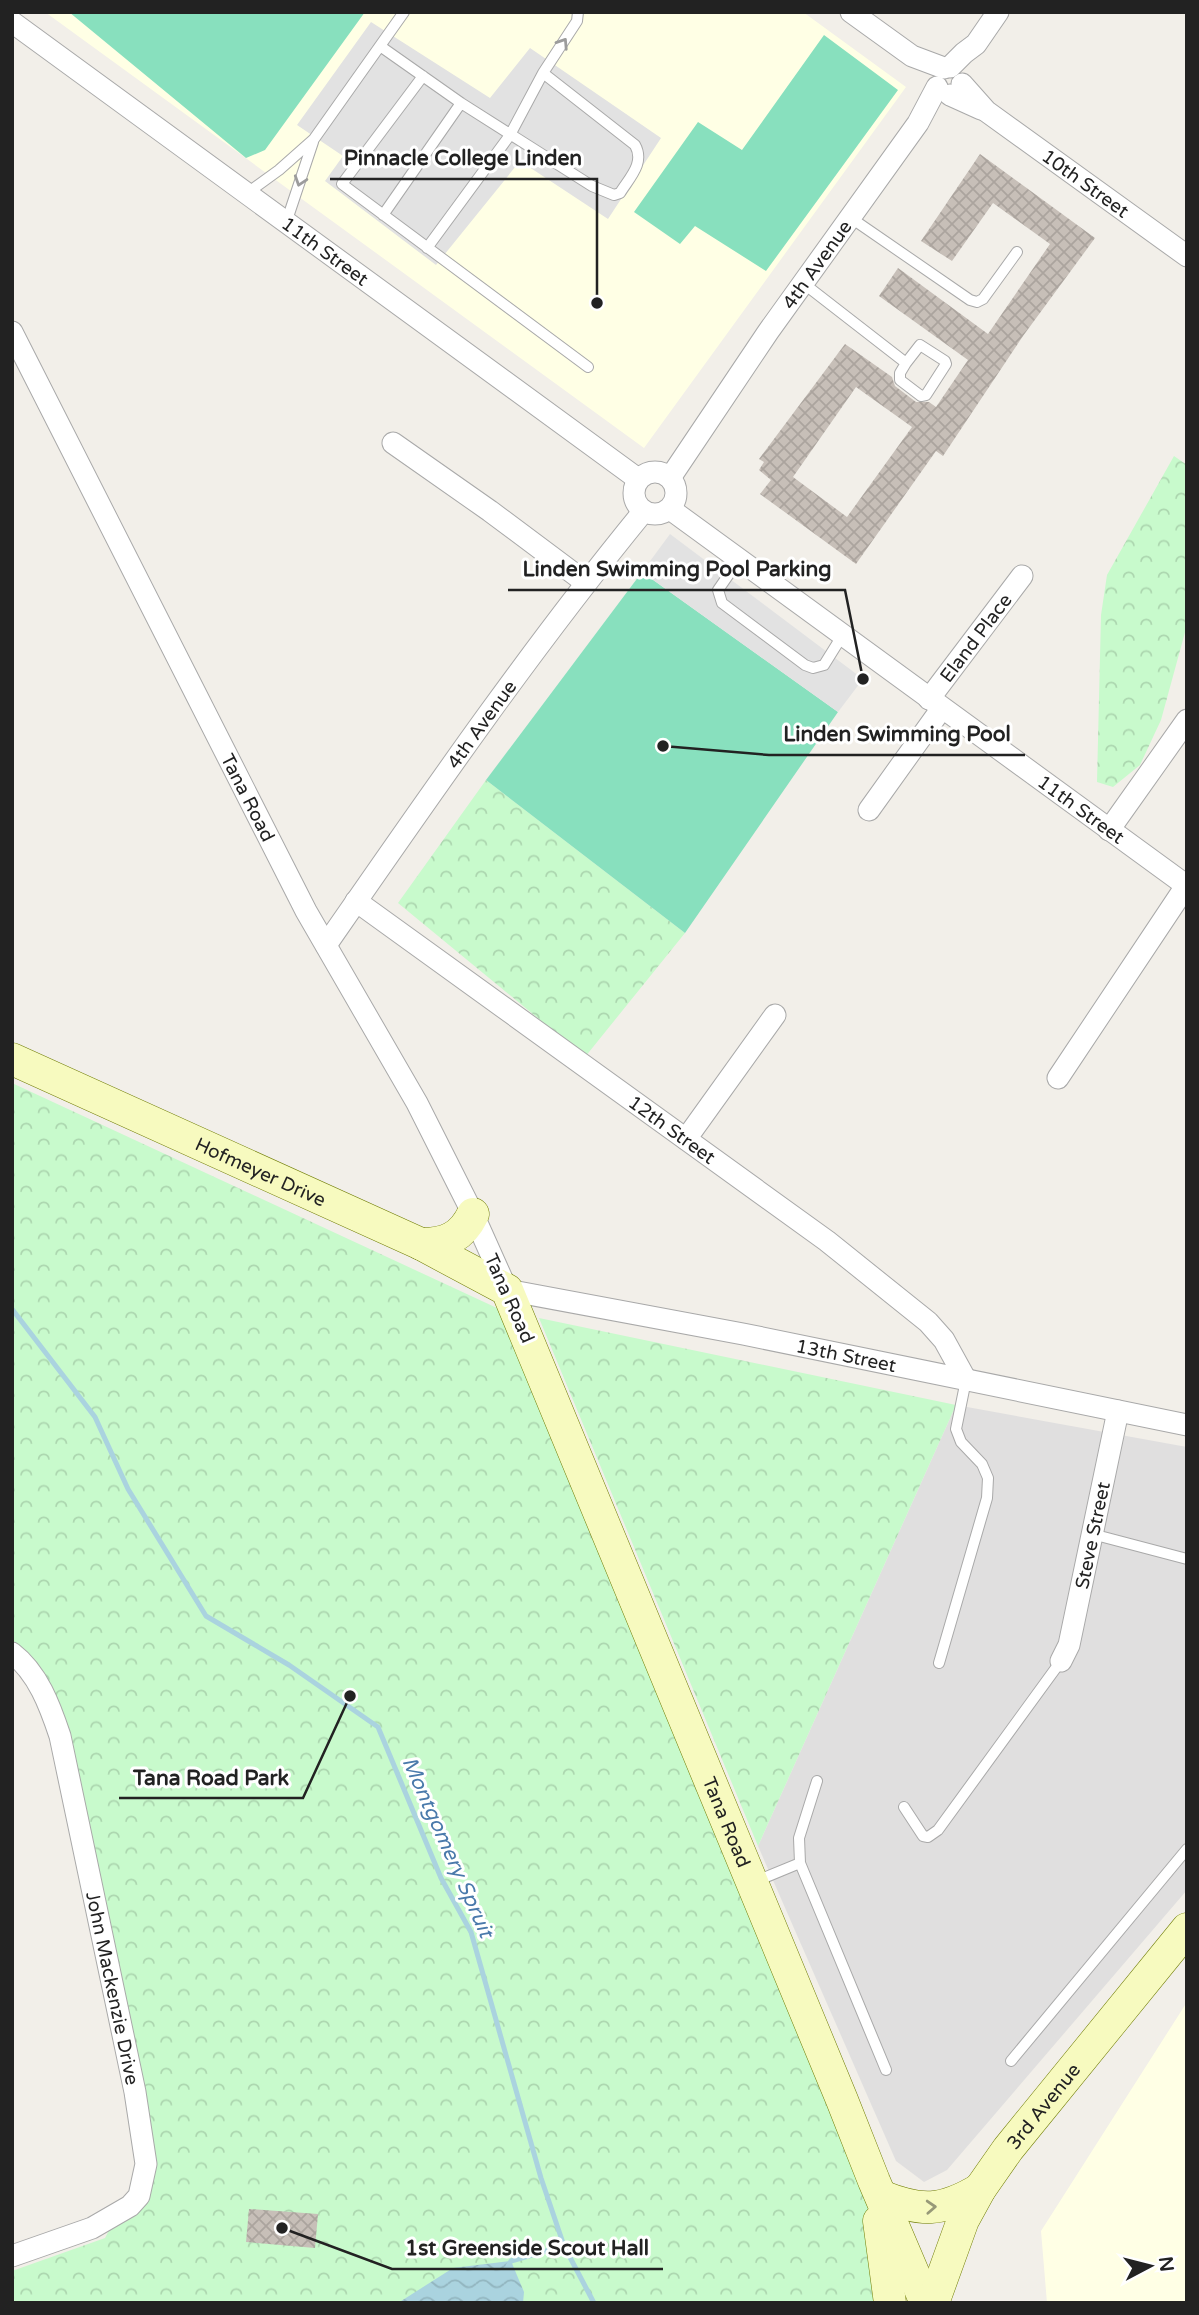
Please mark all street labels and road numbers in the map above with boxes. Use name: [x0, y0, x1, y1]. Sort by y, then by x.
street label: 10th Street: [1037, 145, 1133, 222]
street label: 11th Street: [277, 213, 372, 291]
street label: 4th Avenue: [778, 216, 856, 314]
street label: Eland Place: [936, 590, 1017, 687]
street label: 4th Avenue: [443, 676, 521, 773]
street label: Tana Road: [216, 750, 279, 846]
street label: 11th Street: [1033, 771, 1128, 849]
street label: 12th Street: [624, 1091, 719, 1169]
street label: Hofmeyer Drive: [192, 1133, 329, 1211]
street label: Tana Road: [480, 1250, 539, 1347]
street label: 13th Street: [794, 1335, 898, 1377]
street label: Steve Street: [1071, 1480, 1115, 1591]
street label: Tana Road: [698, 1774, 755, 1871]
street label: John Mackenzie Drive: [81, 1890, 143, 2087]
street label: 3rd Avenue: [1003, 2059, 1085, 2154]

